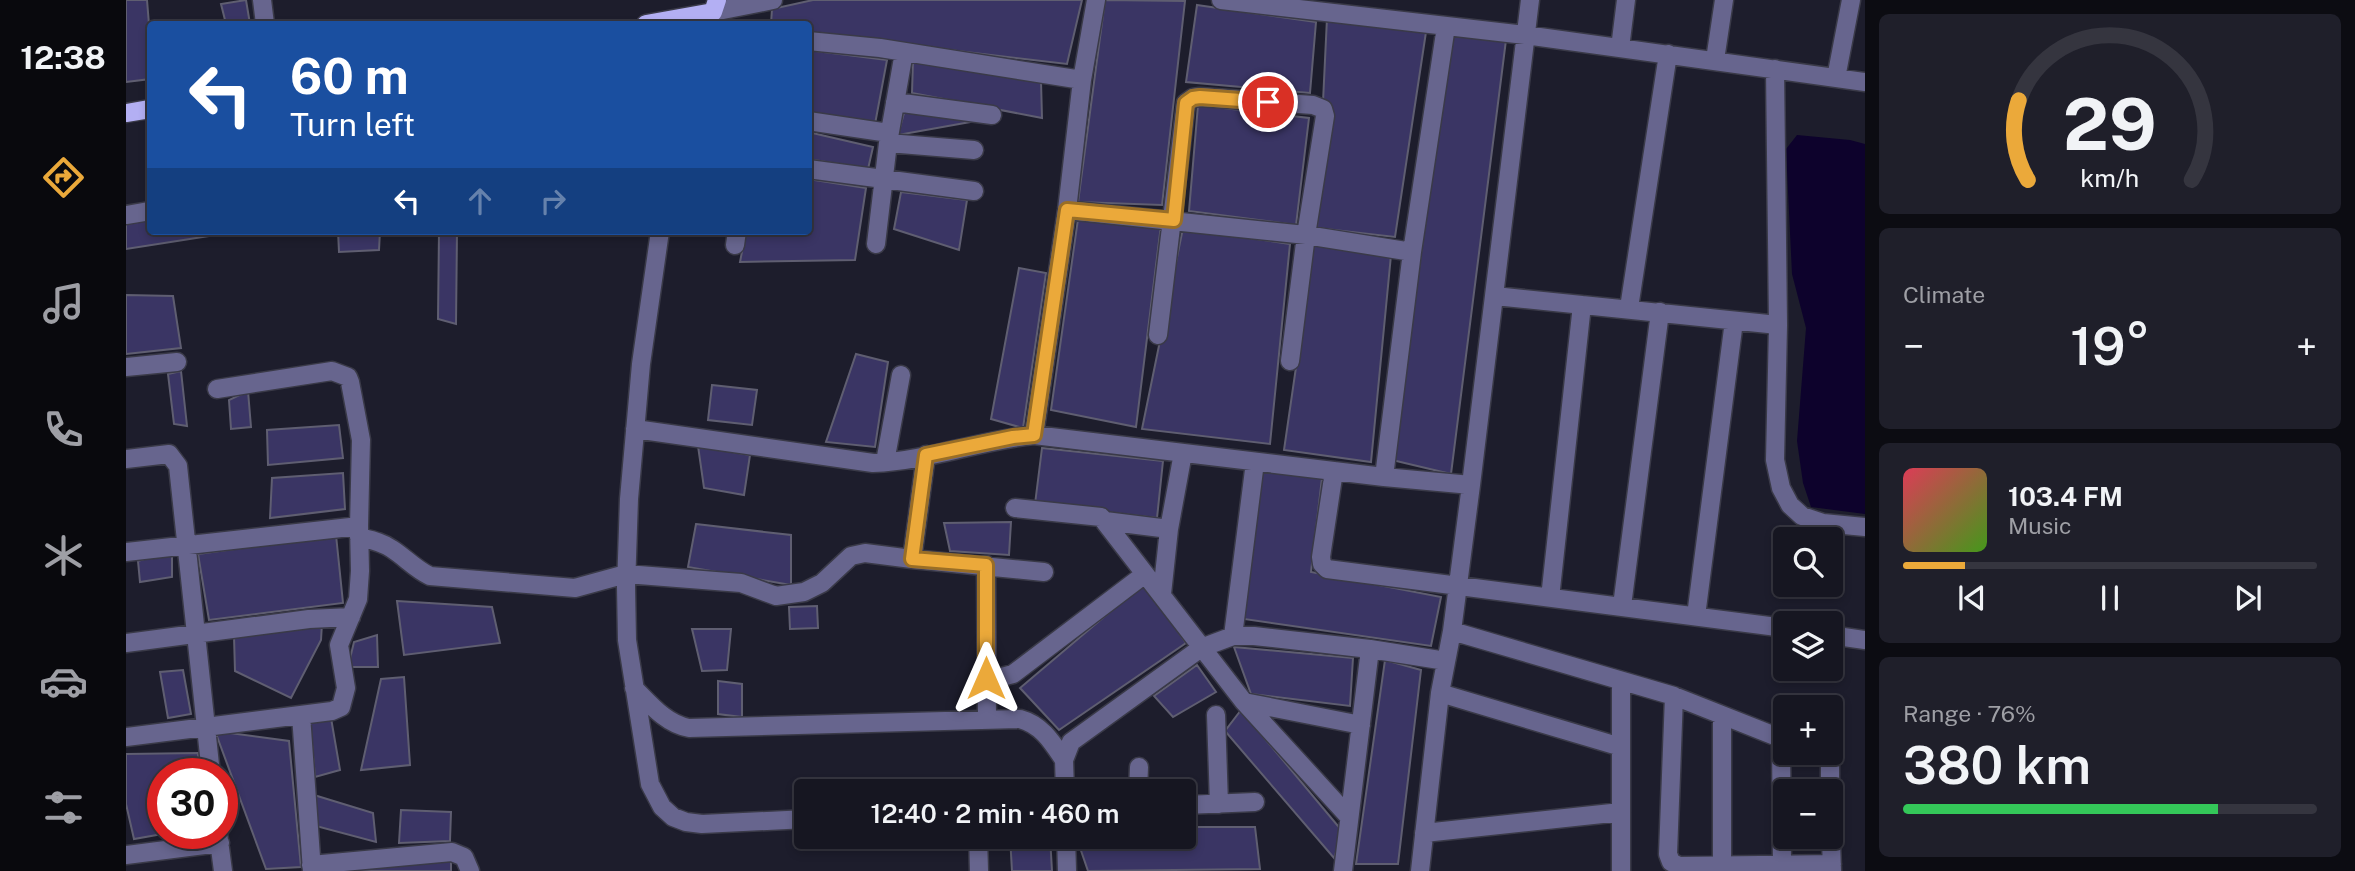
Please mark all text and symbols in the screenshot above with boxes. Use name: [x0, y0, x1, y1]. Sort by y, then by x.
text: 12:38: [20, 39, 106, 76]
text: 60 m: [290, 47, 409, 105]
icon: left: [175, 49, 266, 140]
pin: [1238, 72, 1298, 132]
text: 29: [2063, 82, 2157, 167]
icon: arrive: [1249, 83, 1287, 121]
text: Turn left: [290, 106, 415, 143]
icon: directions: [39, 153, 88, 202]
text: km/h: [2081, 163, 2139, 193]
icon: left: [388, 182, 426, 220]
icon: ahead: [461, 182, 499, 220]
icon: right: [534, 182, 572, 220]
icon: music: [39, 279, 88, 328]
text: Climate: [1903, 281, 1985, 308]
text: 19°: [2070, 316, 2150, 377]
text: −: [1903, 324, 1924, 369]
text: +: [2296, 324, 2317, 369]
icon: phone: [39, 405, 88, 454]
text: 103.4 FM: [2008, 481, 2123, 512]
text: Music: [2008, 512, 2072, 539]
map controls: [1773, 527, 1843, 849]
button: search: [1773, 527, 1843, 597]
icon: climate: [39, 531, 88, 580]
icon: previous: [1953, 579, 1991, 617]
icon: pause: [2091, 579, 2129, 617]
icon: next: [2229, 579, 2267, 617]
button: layers: [1773, 611, 1843, 681]
position arrow: [949, 641, 1023, 715]
icon: car: [39, 657, 88, 706]
button: +: [1773, 695, 1843, 765]
text: Range · 76%: [1903, 700, 2036, 727]
text: 380 km: [1903, 735, 2091, 796]
speed limit sign: 30: [147, 758, 238, 849]
button: −: [1773, 779, 1843, 849]
icon: filters: [39, 783, 88, 832]
text: 12:40 · 2 min · 460 m: [871, 798, 1120, 829]

